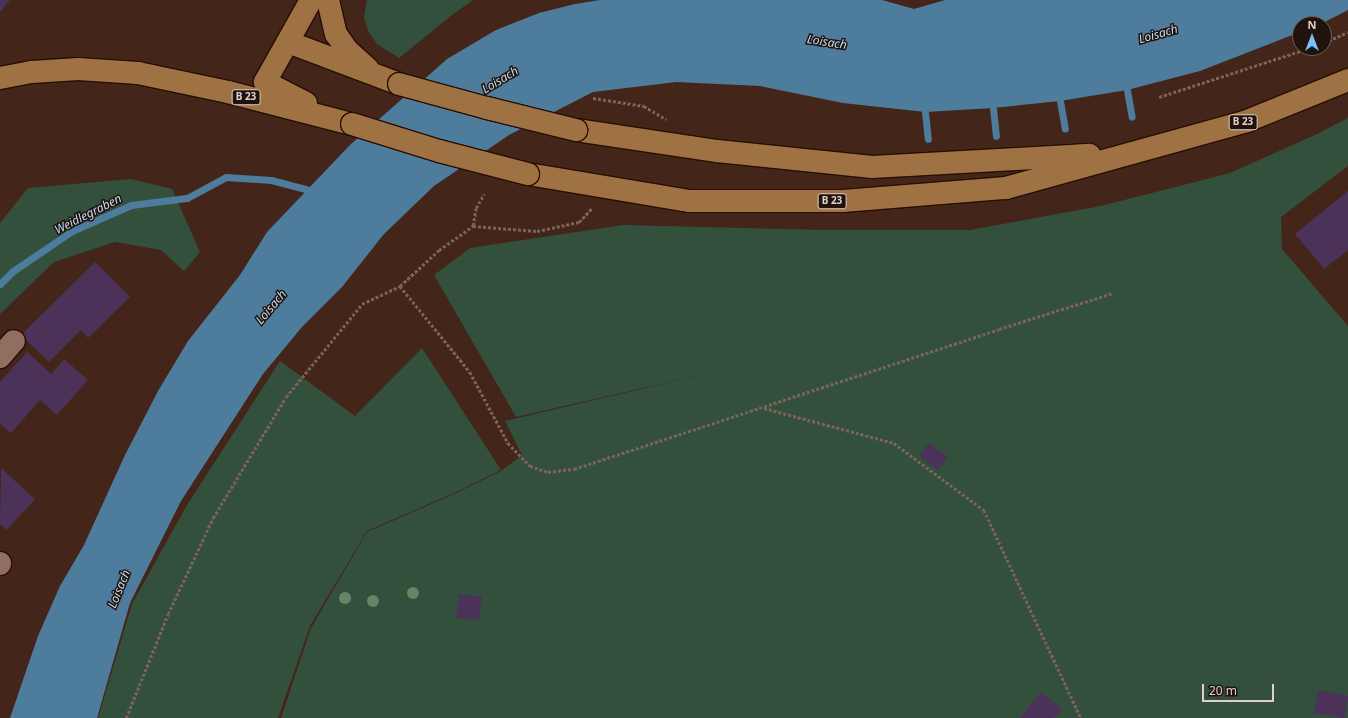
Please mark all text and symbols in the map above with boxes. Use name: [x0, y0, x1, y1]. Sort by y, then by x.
north arrow: [1292, 16, 1332, 56]
text: N: [1308, 17, 1316, 32]
water label: Loisach: [1137, 22, 1179, 46]
water label: Loisach: [806, 32, 848, 52]
water label: Loisach: [479, 64, 521, 96]
road number: B 23: [231, 89, 261, 105]
road number: B 23: [1228, 114, 1258, 130]
water label: Weidlegraben: [52, 191, 124, 237]
road number: B 23: [817, 193, 847, 209]
water label: Loisach: [253, 287, 289, 327]
water label: Loisach: [105, 568, 133, 610]
scale bar: [1204, 676, 1276, 702]
text: 20 m: [1209, 682, 1237, 699]

